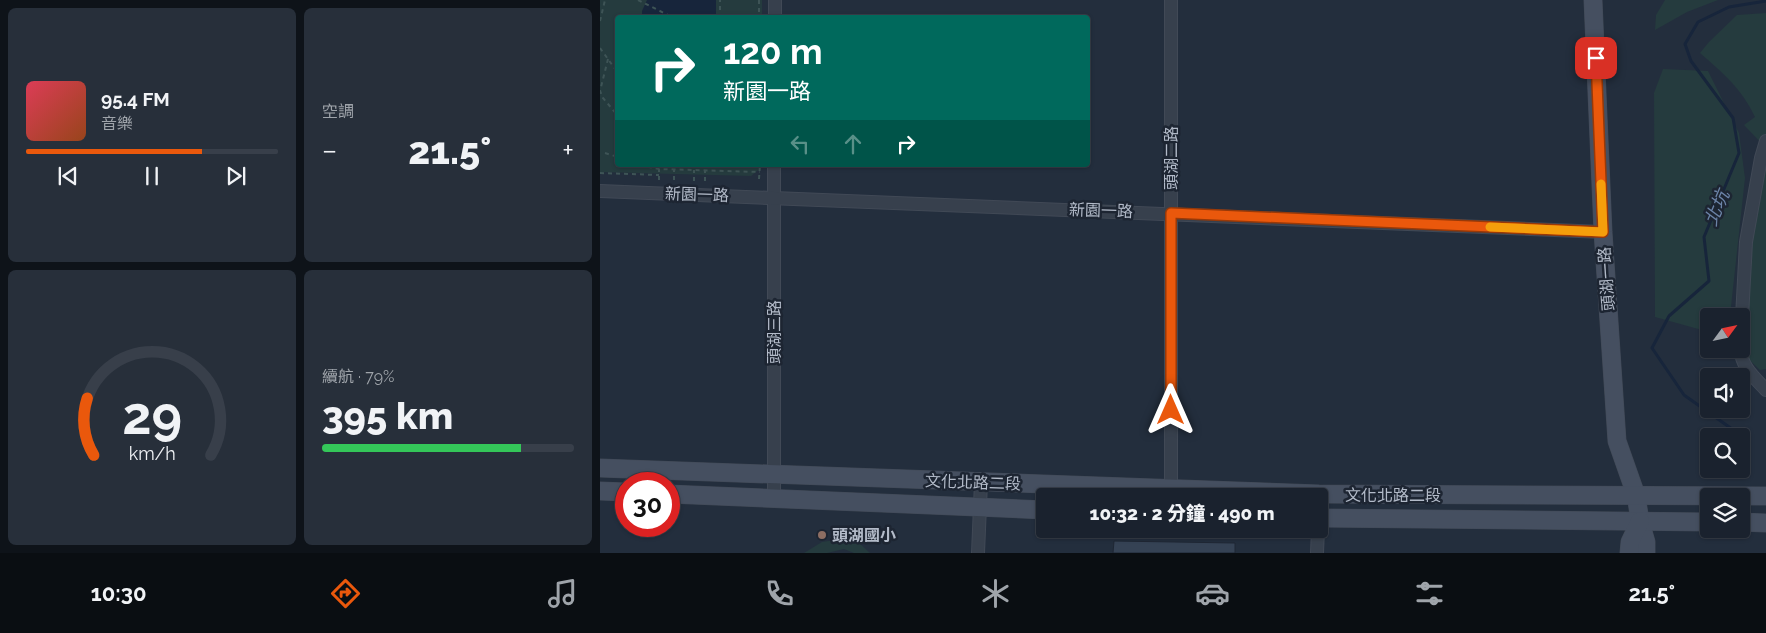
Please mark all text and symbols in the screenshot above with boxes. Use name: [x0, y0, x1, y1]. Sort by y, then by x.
text: 120 m: [723, 31, 823, 72]
icon: right: [640, 35, 705, 100]
pin: [1575, 37, 1617, 79]
icon: arrive: [1582, 44, 1610, 72]
text: 新園一路: [723, 78, 811, 104]
text: 95.4 FM: [101, 88, 170, 110]
text: 空調: [322, 102, 354, 121]
text: 音樂: [101, 114, 133, 133]
street label: 頭湖二路: [1162, 126, 1181, 190]
text: 21.5°: [408, 128, 491, 173]
icon: left: [786, 130, 814, 158]
icon: ahead: [839, 130, 867, 158]
icon: right: [892, 130, 920, 158]
text: −: [322, 134, 337, 167]
text: +: [562, 134, 574, 167]
icon: previous: [54, 162, 82, 190]
icon: pause: [138, 162, 166, 190]
icon: next: [222, 162, 250, 190]
street label: 新園一路: [665, 184, 729, 205]
water label: 北坑: [1700, 184, 1734, 228]
street label: 新園一路: [1069, 200, 1133, 221]
street label: 頭湖一路: [1595, 246, 1618, 312]
street label: 頭湖三路: [765, 300, 784, 364]
north arrow: [1700, 308, 1750, 358]
map controls: [1700, 308, 1750, 538]
text: 續航 · 79%: [322, 367, 395, 386]
button: sound: [1700, 368, 1750, 418]
position arrow: [1144, 383, 1196, 435]
text: 29: [122, 385, 182, 446]
text: 395 km: [322, 393, 453, 438]
button: search: [1700, 428, 1750, 478]
text: km/h: [128, 443, 176, 464]
street label: 文化北路二段: [925, 471, 1021, 494]
speed limit sign: 30: [615, 472, 680, 537]
street label: 文化北路二段: [1345, 486, 1441, 505]
button: layers: [1700, 488, 1750, 538]
text: 10:32 · 2 分鐘 · 490 m: [1090, 502, 1274, 524]
place label: 頭湖國小: [832, 526, 896, 545]
marker: 頭湖國小: [816, 529, 828, 541]
icon: directions: [328, 576, 363, 611]
icon: music: [545, 576, 580, 611]
icon: phone: [762, 576, 797, 611]
icon: climate: [978, 576, 1013, 611]
icon: car: [1195, 576, 1230, 611]
icon: filters: [1412, 576, 1447, 611]
text: 10:30: [91, 580, 146, 606]
text: 21.5°: [1628, 580, 1675, 606]

